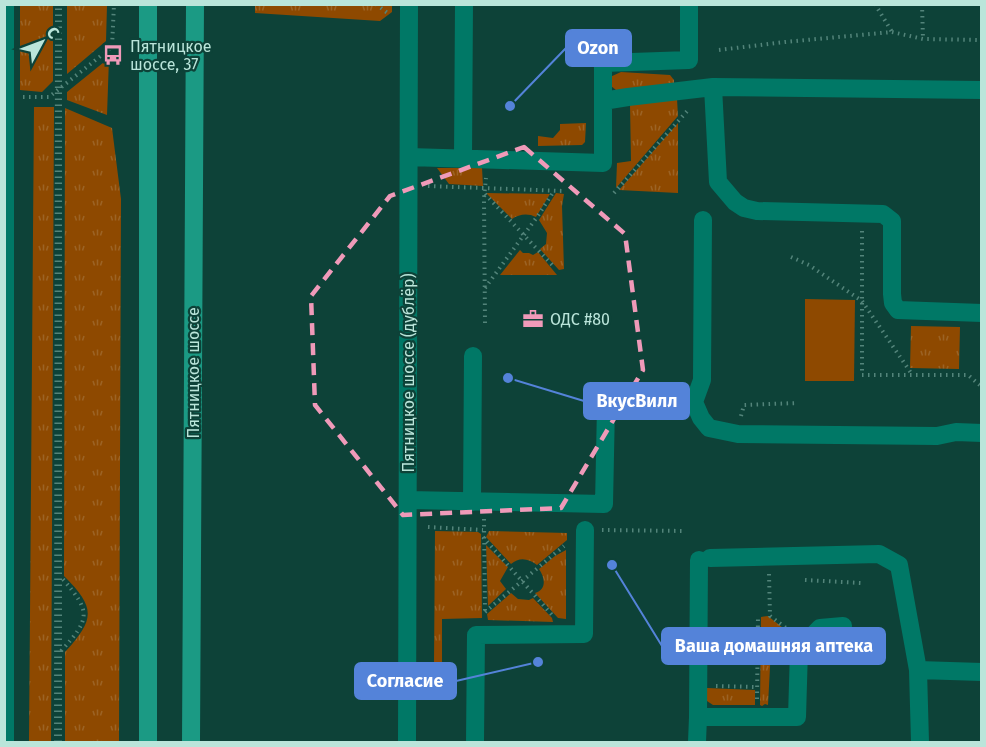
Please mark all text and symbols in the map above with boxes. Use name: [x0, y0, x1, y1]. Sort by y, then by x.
north arrow: [12, 12, 72, 72]
text: С: [43, 23, 64, 43]
callout: Ozon: [566, 30, 631, 66]
place label: Пятницкое шоссе, 37: [130, 37, 212, 74]
text: Ozon: [577, 37, 619, 59]
bus stop icon: Пятницкое шоссе, 37: [101, 43, 125, 67]
street label: Пятницкое шоссе (дублёр): [399, 273, 418, 473]
street label: Пятницкое шоссе: [184, 307, 203, 439]
office icon: ОДС #80: [521, 307, 545, 331]
place label: ОДС #80: [550, 310, 610, 329]
callout: ВкусВилл: [584, 383, 689, 419]
text: ВкусВилл: [596, 390, 678, 412]
callout: Ваша домашняя аптека: [662, 628, 885, 664]
text: Ваша домашняя аптека: [675, 635, 873, 657]
callout: Согласие: [355, 663, 456, 699]
text: Согласие: [367, 670, 443, 692]

